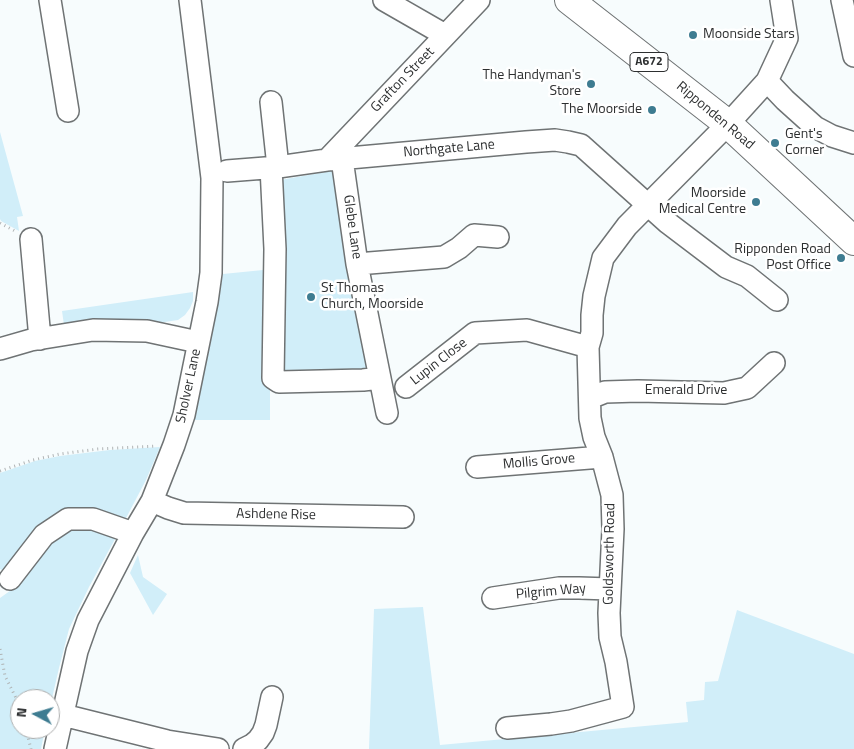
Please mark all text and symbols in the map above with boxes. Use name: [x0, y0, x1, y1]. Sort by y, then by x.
place label: Moonside Stars: [703, 27, 795, 43]
marker: Moonside Stars: [687, 29, 699, 41]
street label: Grafton Street: [368, 44, 438, 116]
road number: A672: [630, 52, 668, 72]
place label: The Handyman's Store: [482, 68, 581, 100]
marker: The Handyman's Store: [585, 78, 597, 90]
street label: Ripponden Road: [673, 78, 757, 154]
place label: The Moorside: [562, 102, 642, 118]
marker: The Moorside: [646, 104, 658, 116]
place label: Gent's Corner: [785, 127, 824, 160]
street label: Northgate Lane: [403, 137, 495, 161]
marker: Gent's Corner: [769, 137, 781, 149]
place label: Moorside Medical Centre: [659, 186, 746, 218]
street label: Glebe Lane: [339, 194, 365, 260]
marker: Moorside Medical Centre: [750, 196, 762, 208]
place label: Ripponden Road Post Office: [734, 242, 831, 274]
marker: Ripponden Road Post Office: [835, 252, 847, 264]
place label: St Thomas Church, Moorside: [321, 281, 423, 314]
marker: St Thomas Church, Moorside: [305, 291, 317, 303]
street label: Lupin Close: [407, 335, 471, 389]
street label: Sholver Lane: [173, 347, 205, 425]
street label: Emerald Drive: [645, 383, 727, 399]
street label: Mollis Grove: [502, 450, 576, 474]
street label: Goldsworth Road: [601, 503, 619, 605]
street label: Ashdene Rise: [236, 506, 316, 524]
street label: Pilgrim Way: [515, 581, 587, 603]
north arrow: [10, 689, 60, 739]
text: N: [10, 707, 32, 718]

